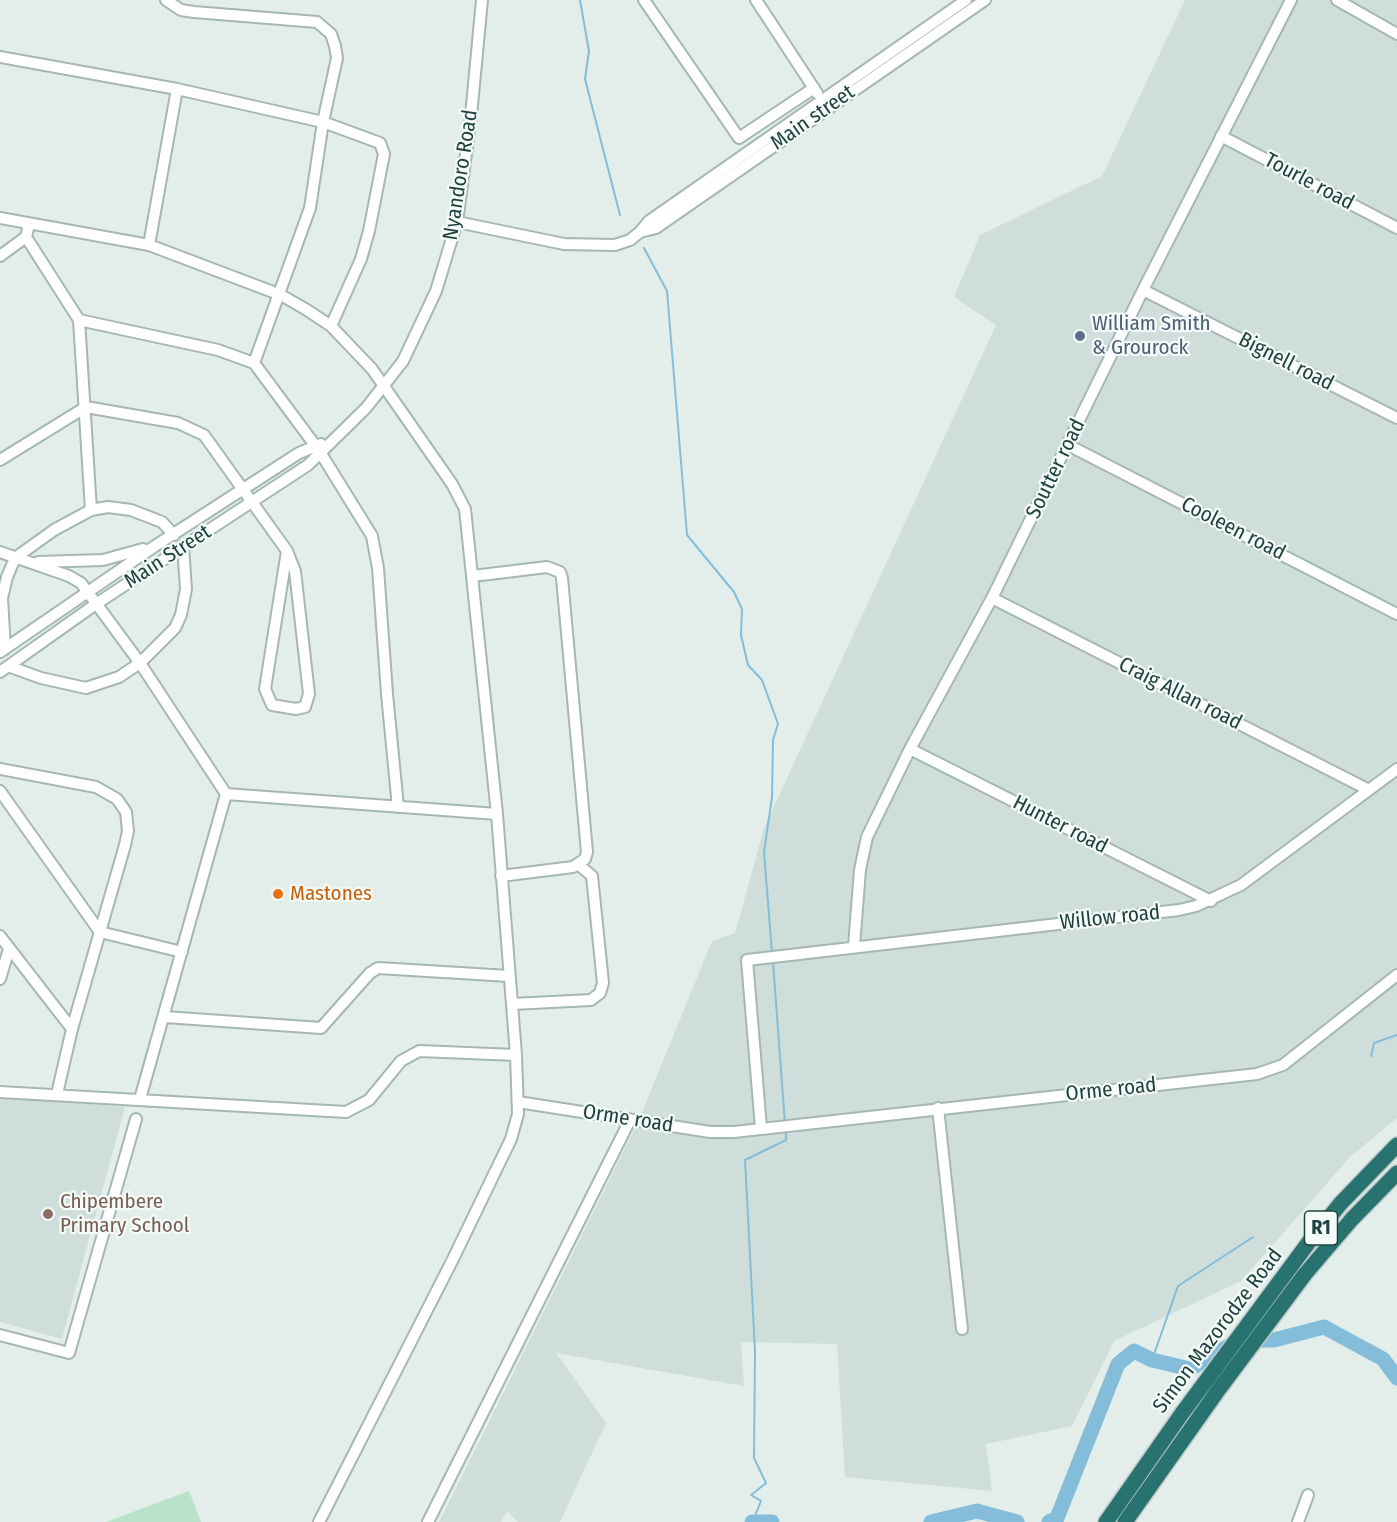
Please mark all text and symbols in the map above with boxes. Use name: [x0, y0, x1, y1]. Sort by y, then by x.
street label: Main street: [766, 80, 860, 156]
street label: Nyandoro Road: [438, 108, 484, 242]
street label: Tourle road: [1260, 148, 1358, 216]
place label: William Smith & Grourock: [1092, 311, 1211, 361]
street label: Bignell road: [1234, 327, 1338, 397]
marker: William Smith & Grourock: [1073, 329, 1087, 343]
street label: Soutter road: [1021, 415, 1091, 523]
street label: Cooleen road: [1177, 492, 1289, 566]
street label: Main Street: [120, 520, 216, 594]
street label: Craig Allan road: [1114, 652, 1246, 736]
street label: Hunter road: [1008, 790, 1112, 860]
place label: Mastones: [290, 881, 372, 907]
marker: Mastones: [271, 887, 285, 901]
street label: Willow road: [1059, 900, 1161, 936]
street label: Orme road: [1064, 1073, 1158, 1107]
street label: Orme road: [581, 1099, 675, 1139]
place label: Chipembere Primary School: [60, 1189, 189, 1239]
marker: Chipembere Primary School: [41, 1207, 55, 1221]
road number: R1: [1304, 1211, 1338, 1245]
street label: Simon Mazorodze Road: [1148, 1244, 1288, 1418]

